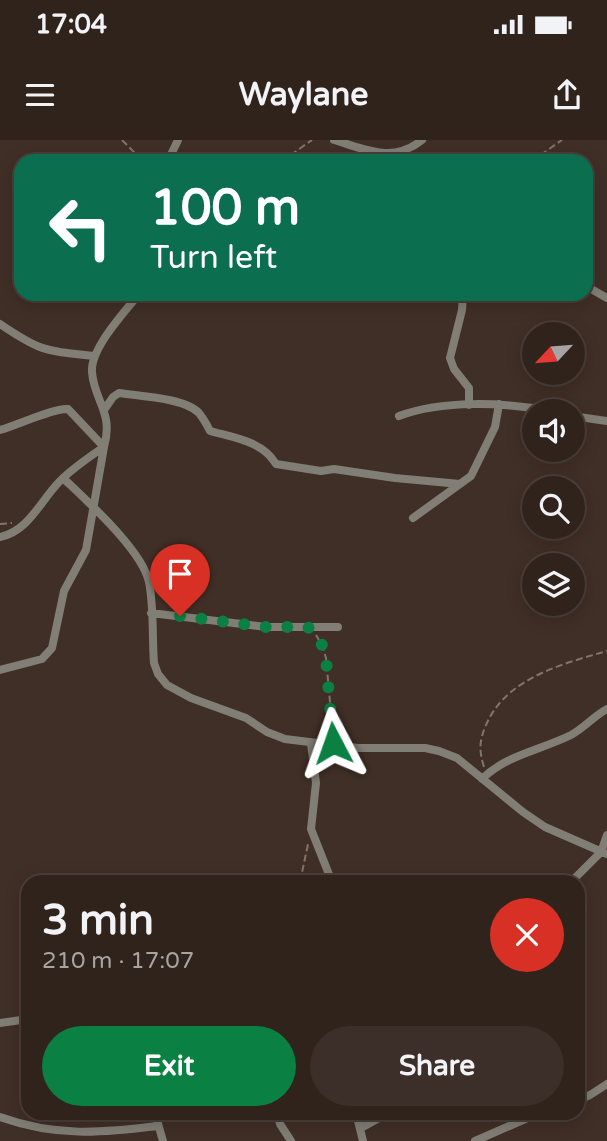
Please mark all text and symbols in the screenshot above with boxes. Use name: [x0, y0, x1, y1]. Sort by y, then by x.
text: 17:04: [35, 9, 107, 40]
icon: menu: [21, 76, 59, 114]
text: Waylane: [239, 76, 368, 114]
icon: share: [548, 76, 586, 114]
text: 100 m: [150, 179, 300, 238]
icon: left: [35, 182, 126, 273]
text: Turn left: [150, 239, 277, 277]
north arrow: [522, 322, 584, 385]
map controls: [522, 322, 585, 616]
button: sound: [522, 399, 585, 462]
button: search: [522, 476, 585, 539]
pin: [150, 544, 210, 616]
button: layers: [522, 553, 585, 616]
icon: arrive: [161, 555, 199, 593]
position arrow: [296, 706, 370, 780]
text: 3 min: [42, 895, 154, 946]
button: close: [490, 898, 564, 972]
text: 210 m · 17:07: [42, 947, 194, 975]
button: Exit: [42, 1026, 296, 1106]
button: Share: [310, 1026, 564, 1106]

